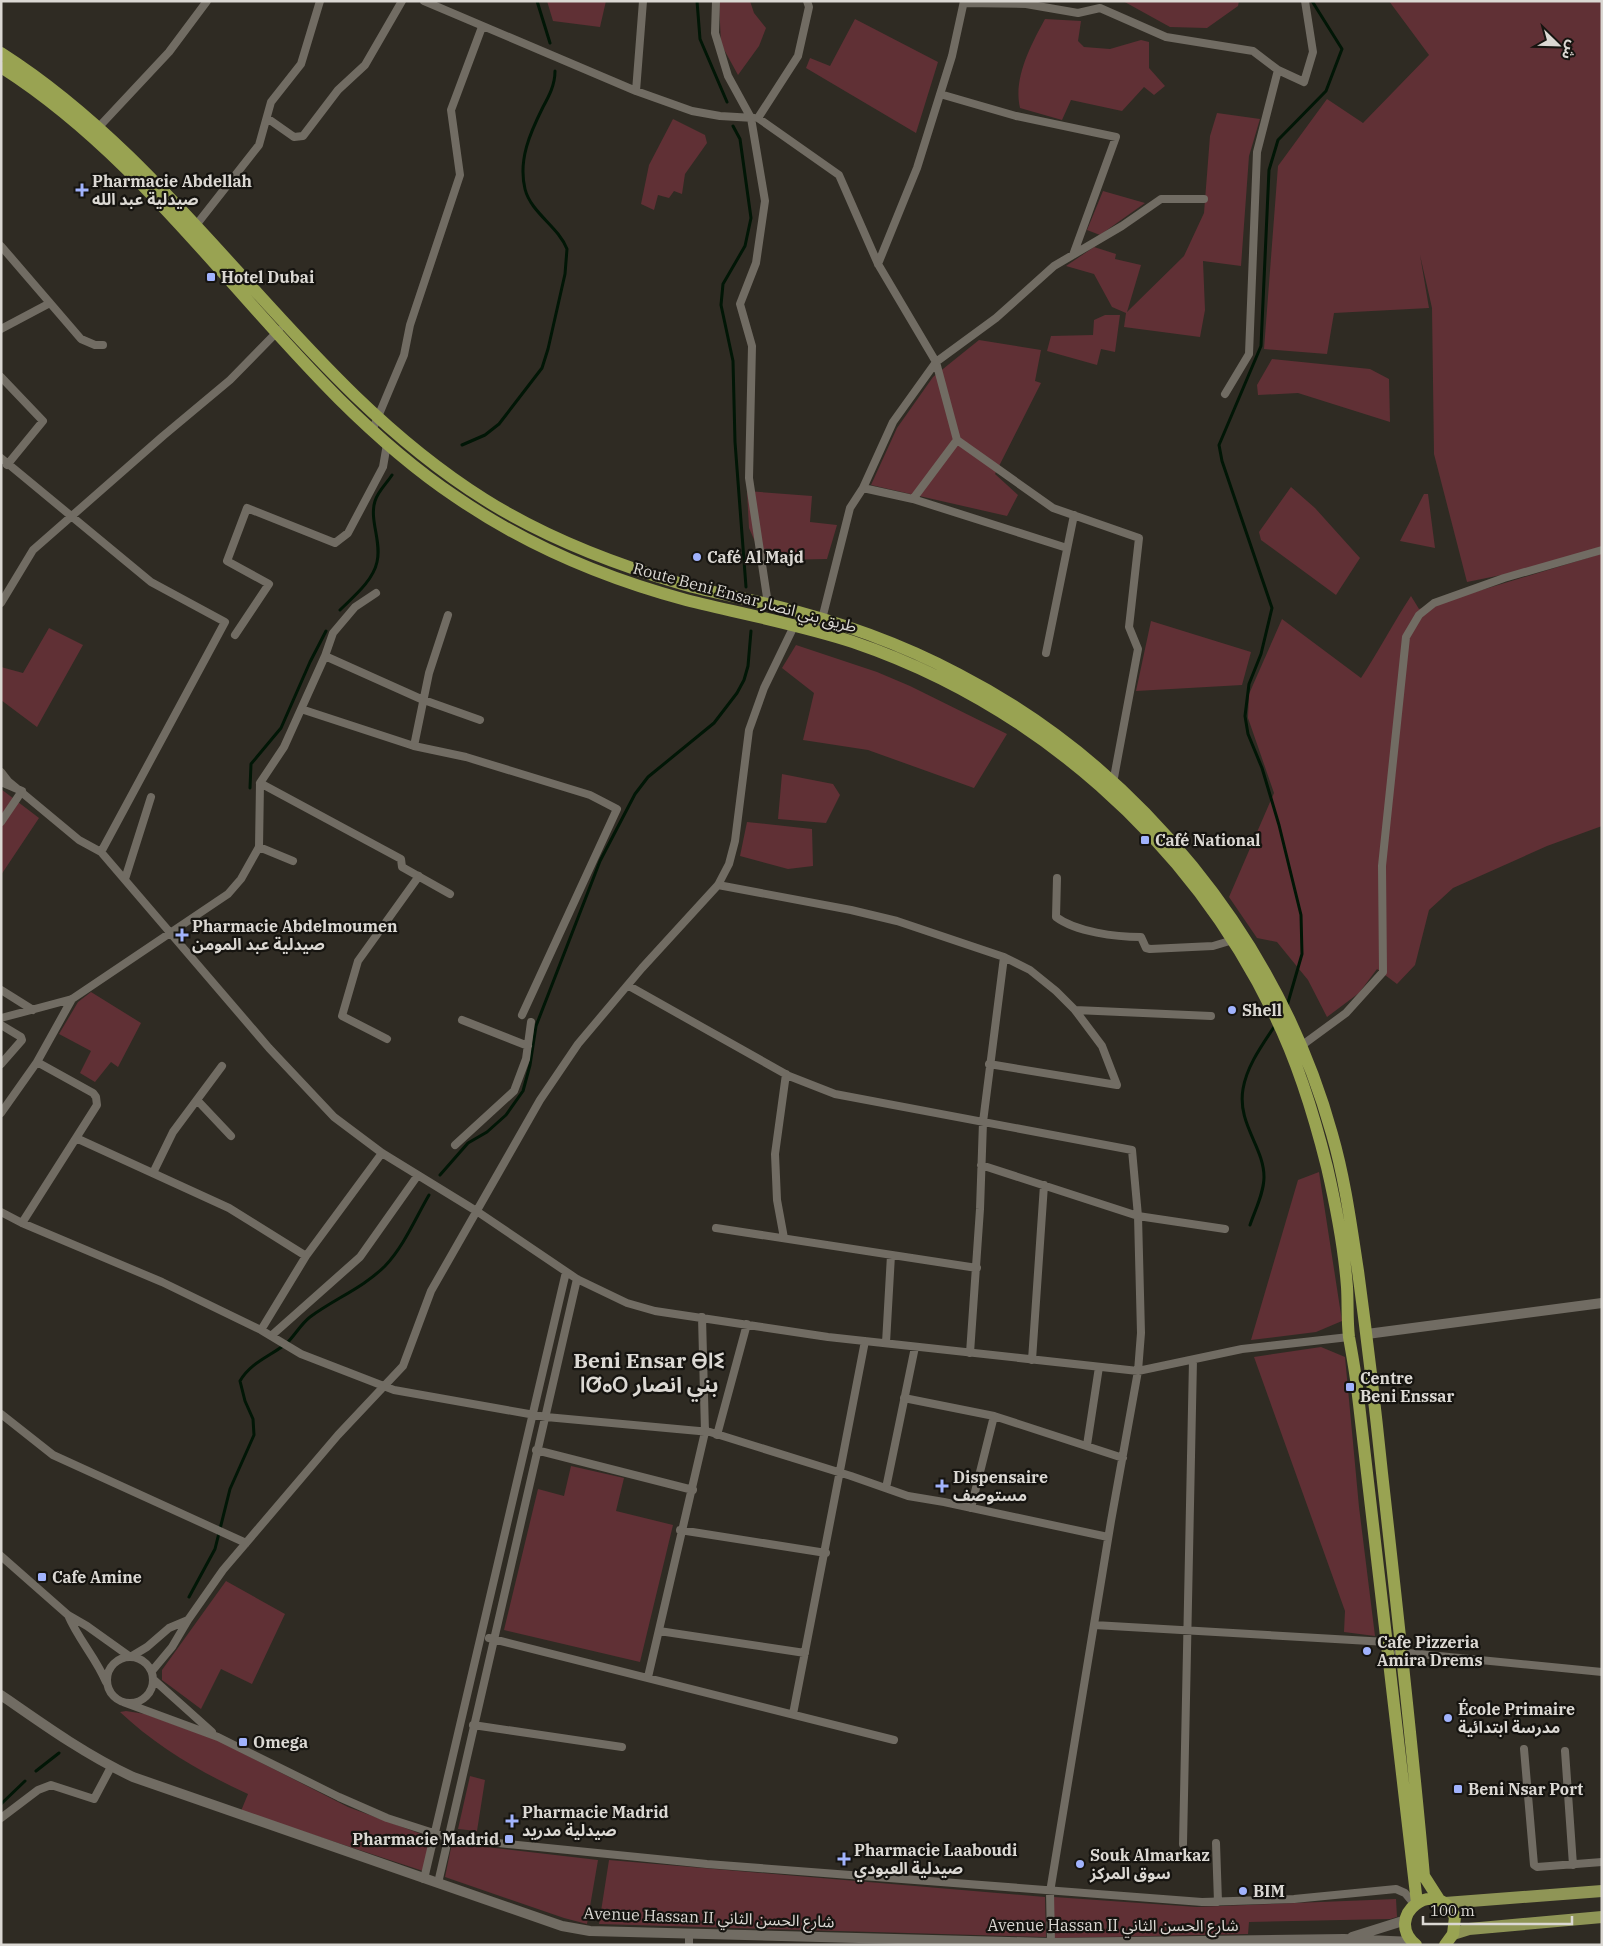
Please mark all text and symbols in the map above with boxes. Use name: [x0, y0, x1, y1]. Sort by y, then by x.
north arrow: [1533, 20, 1583, 70]
text: ش: [1558, 38, 1582, 62]
place label: Pharmacie Abdellah صيدلية عبد الله: [92, 171, 252, 209]
marker: Pharmacie Abdellah صيدلية عبد الله: [76, 184, 88, 196]
place label: Hotel Dubai: [221, 267, 314, 287]
marker: Hotel Dubai: [205, 271, 217, 283]
place label: Café Al Majd: [707, 547, 804, 567]
marker: Café Al Majd: [691, 551, 703, 563]
street label: Route Beni Ensar طريق بني انصار: [630, 557, 859, 639]
place label: Café National: [1155, 830, 1261, 850]
marker: Café National: [1139, 834, 1151, 846]
place label: Pharmacie Abdelmoumen صيدلية عبد المومن: [192, 916, 398, 954]
marker: Pharmacie Abdelmoumen صيدلية عبد المومن: [176, 929, 188, 941]
place label: Shell: [1242, 1000, 1282, 1020]
marker: Shell: [1226, 1004, 1238, 1016]
district label: Beni Ensar ⴱⵏⵉ ⵏⵚⴰⵔ بني انصار: [573, 1346, 725, 1402]
place label: Centre Beni Enssar: [1360, 1368, 1454, 1406]
marker: Centre Beni Enssar: [1344, 1381, 1356, 1393]
place label: Dispensaire مستوصف: [953, 1467, 1048, 1505]
marker: Dispensaire مستوصف: [935, 1479, 949, 1493]
place label: Cafe Amine: [52, 1567, 142, 1587]
marker: Cafe Amine: [36, 1571, 48, 1583]
place label: Cafe Pizzeria Amira Drems: [1377, 1632, 1483, 1670]
marker: Cafe Pizzeria Amira Drems: [1361, 1645, 1373, 1657]
place label: École Primaire مدرسة ابتدائية: [1458, 1698, 1575, 1737]
marker: École Primaire مدرسة ابتدائية: [1442, 1712, 1454, 1724]
place label: Omega: [253, 1732, 308, 1752]
marker: Omega: [237, 1736, 249, 1748]
place label: Beni Nsar Port: [1468, 1779, 1583, 1799]
marker: Beni Nsar Port: [1452, 1783, 1464, 1795]
place label: Pharmacie Madrid صيدلية مدريد: [522, 1802, 669, 1840]
marker: Pharmacie Madrid صيدلية مدريد: [506, 1815, 518, 1827]
place label: Pharmacie Madrid: [352, 1829, 499, 1849]
marker: Pharmacie Madrid: [503, 1833, 515, 1845]
place label: Pharmacie Laaboudi صيدلية العبودي: [854, 1840, 1017, 1882]
place label: Souk Almarkaz سوق المركز: [1089, 1845, 1210, 1883]
marker: Pharmacie Laaboudi صيدلية العبودي: [838, 1853, 850, 1865]
marker: Souk Almarkaz سوق المركز: [1074, 1858, 1086, 1870]
place label: BIM: [1253, 1881, 1285, 1901]
marker: BIM: [1237, 1885, 1249, 1897]
scale bar: [1423, 1894, 1572, 1926]
text: 100 m: [1430, 1901, 1475, 1920]
street label: Avenue Hassan II شارع الحسن الثاني: [583, 1903, 835, 1934]
street label: Avenue Hassan II شارع الحسن الثاني: [988, 1915, 1239, 1938]

